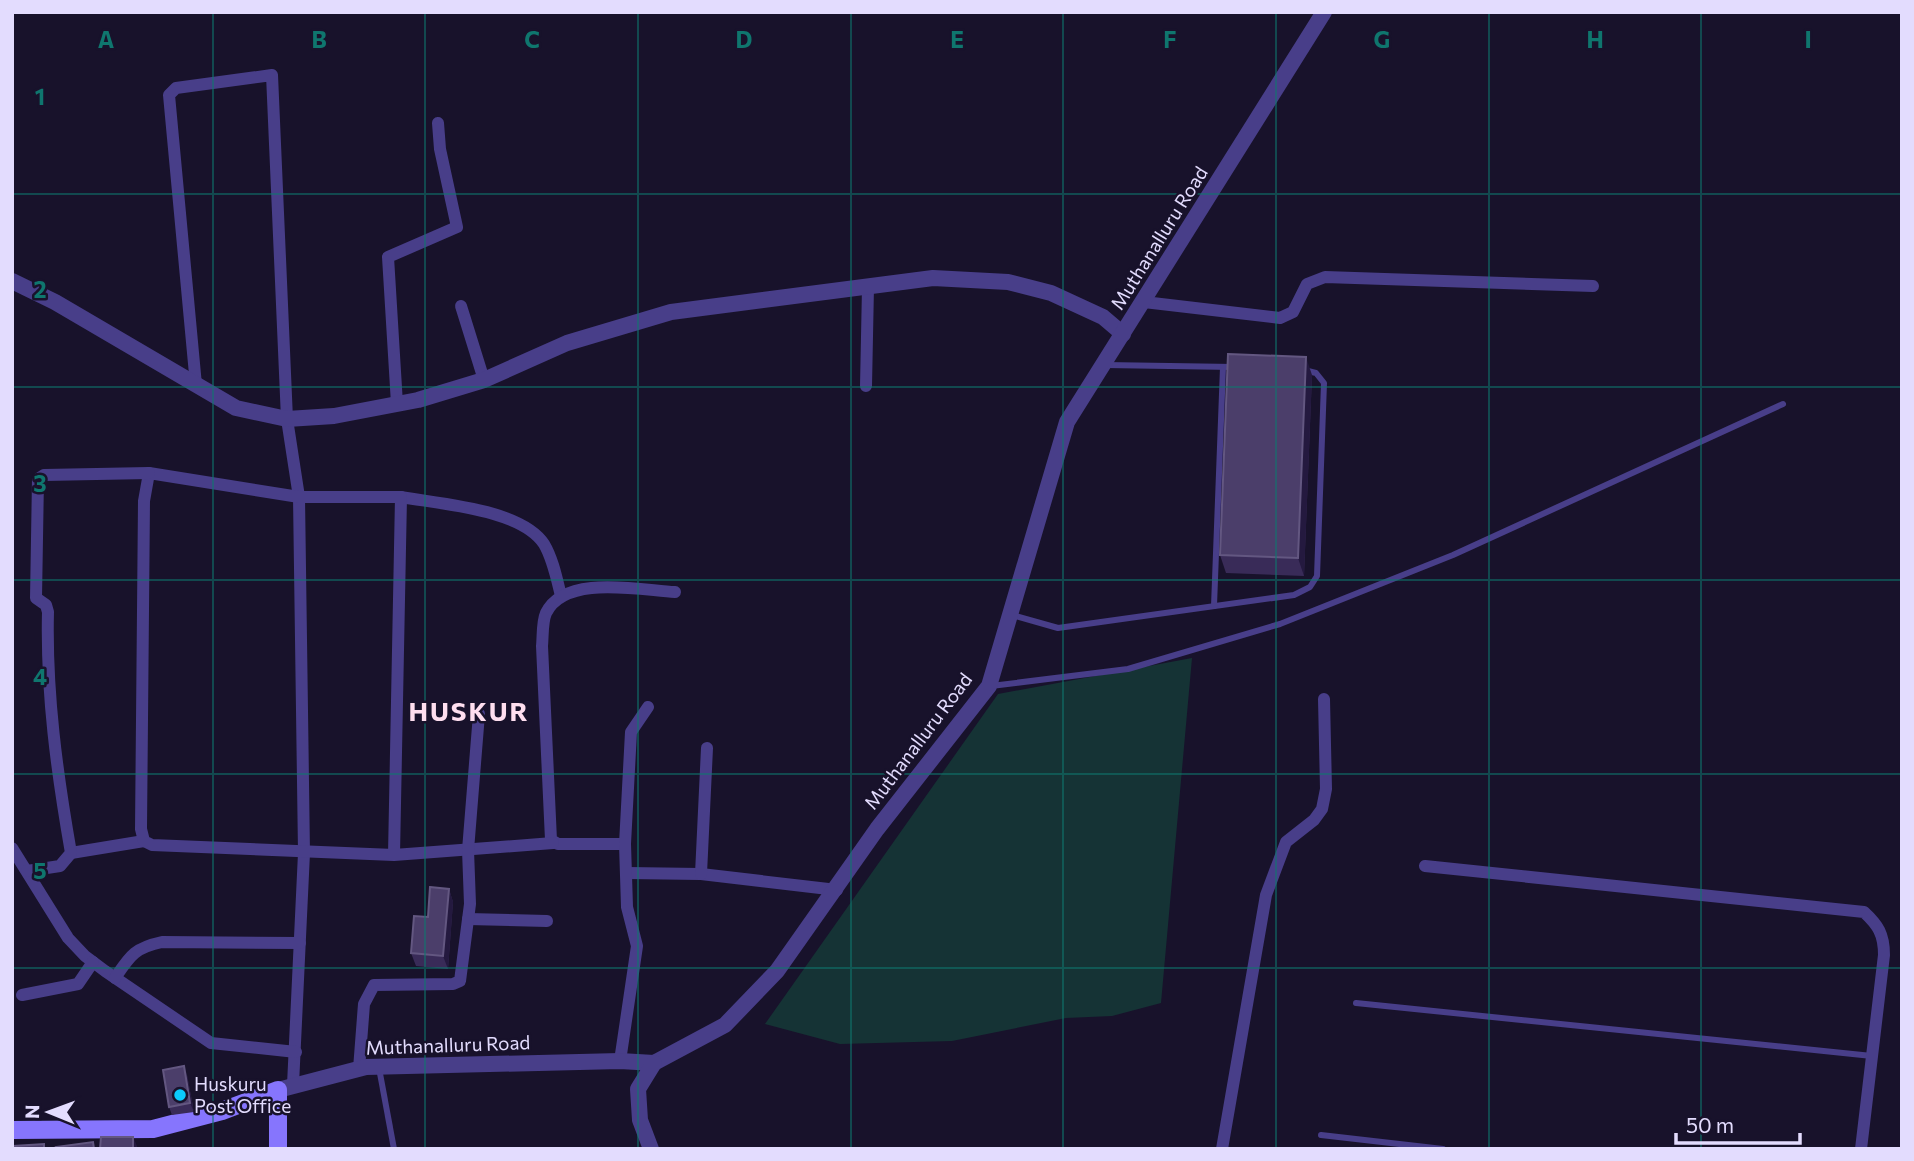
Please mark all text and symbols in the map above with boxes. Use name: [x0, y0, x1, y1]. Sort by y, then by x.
text: A: [98, 25, 115, 53]
text: B: [311, 25, 327, 53]
text: C: [524, 25, 540, 53]
text: D: [736, 25, 753, 53]
text: E: [950, 25, 964, 53]
text: F: [1163, 25, 1177, 53]
text: G: [1374, 25, 1390, 53]
text: H: [1586, 25, 1604, 53]
text: I: [1804, 25, 1812, 53]
text: 1: [35, 82, 45, 110]
street label: Muthanalluru Road: [1105, 162, 1212, 314]
text: 2: [33, 275, 47, 303]
text: 3: [33, 469, 47, 497]
text: 4: [33, 662, 47, 690]
street label: Muthanalluru Road: [859, 668, 976, 813]
district label: HUSKUR: [408, 695, 530, 726]
text: 5: [33, 856, 47, 884]
street label: Muthanalluru Road: [365, 1030, 531, 1059]
place label: Huskuru Post Office: [194, 1072, 291, 1117]
north arrow: [14, 1077, 84, 1147]
marker: Huskuru Post Office: [172, 1087, 188, 1103]
scale bar: [1676, 1102, 1800, 1146]
text: N: [20, 1104, 43, 1119]
text: 50 m: [1686, 1112, 1734, 1137]

